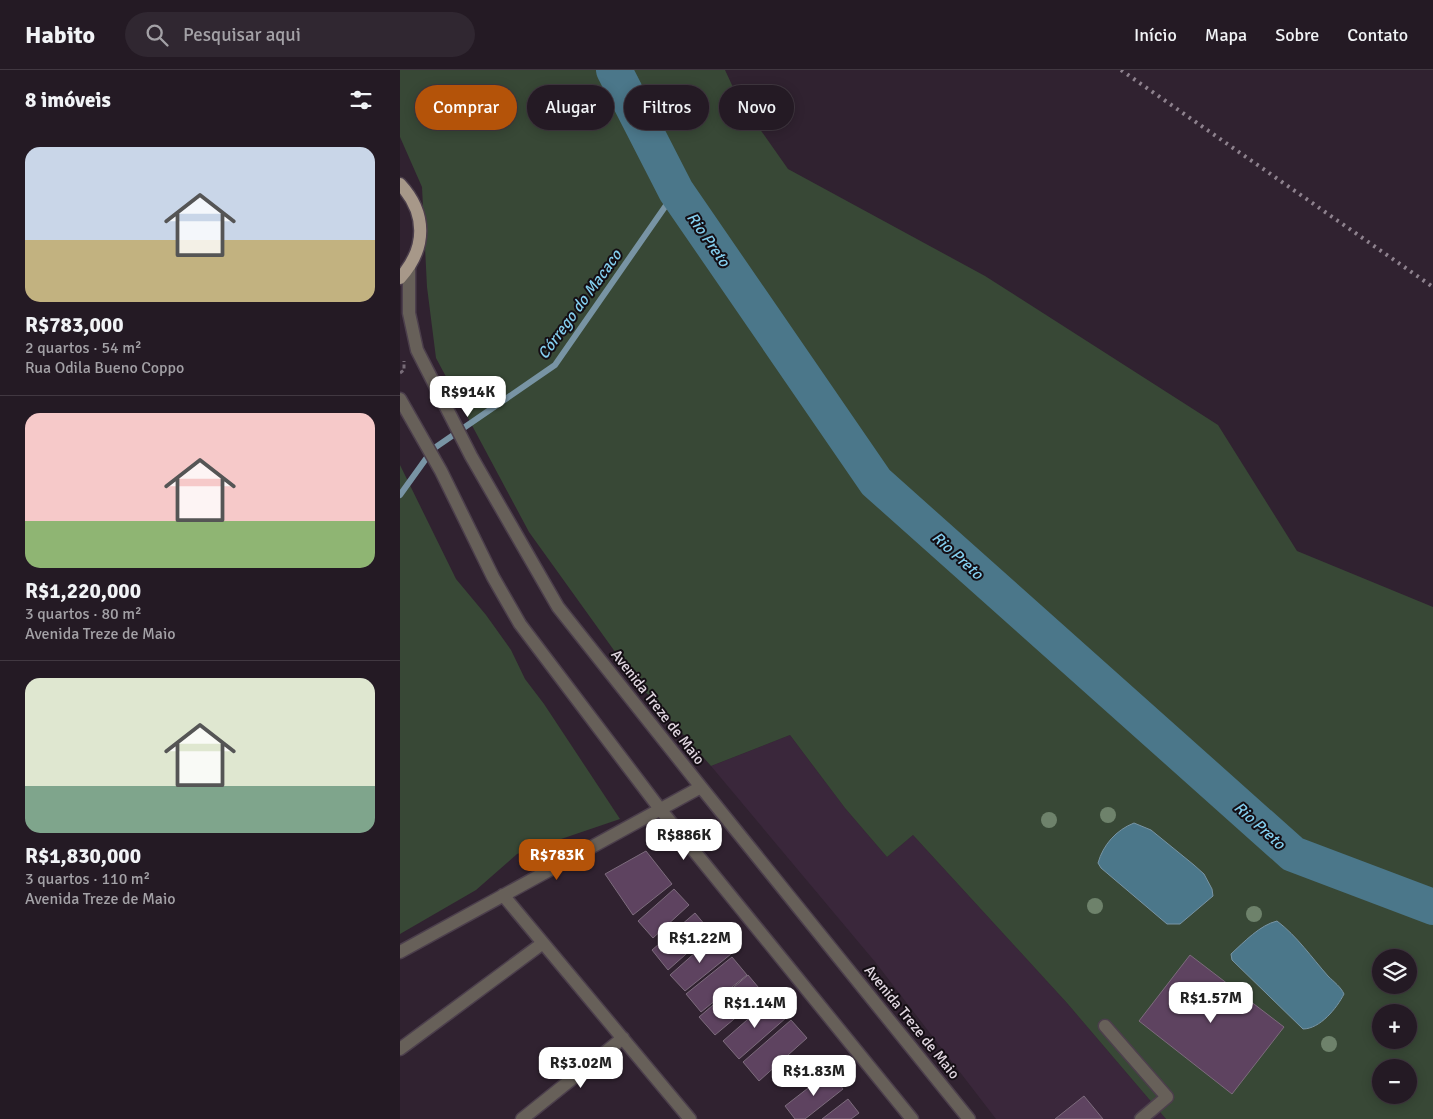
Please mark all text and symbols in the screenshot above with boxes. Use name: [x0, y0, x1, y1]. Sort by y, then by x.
search box: [125, 12, 475, 57]
text: Habito: [25, 20, 95, 50]
icon: search: [143, 21, 171, 49]
text: Pesquisar aqui: [183, 23, 301, 47]
text: Início: [1134, 24, 1177, 46]
text: Mapa: [1205, 24, 1247, 46]
text: Sobre: [1275, 24, 1319, 46]
text: Contato: [1347, 24, 1408, 46]
chip: Comprar: [415, 85, 517, 130]
chip: Alugar: [527, 85, 614, 130]
chip: Filtros: [624, 85, 709, 130]
chip: Novo: [719, 85, 794, 130]
icon: filters: [347, 86, 375, 114]
text: 8 imóveis: [25, 87, 111, 113]
icon: home: [155, 180, 245, 270]
water label: Rio Preto: [682, 208, 735, 271]
water label: Córrego do Macaco: [533, 245, 627, 363]
text: R$783,000: [25, 312, 124, 338]
text: 2 quartos · 54 m²: [25, 338, 142, 358]
text: Rua Odila Bueno Coppo: [25, 358, 184, 378]
pin: R$914K: [427, 376, 509, 418]
text: R$914K: [441, 382, 495, 402]
icon: home: [155, 445, 245, 535]
water label: Rio Preto: [928, 528, 988, 584]
text: R$1,220,000: [25, 578, 141, 604]
text: 3 quartos · 80 m²: [25, 604, 142, 624]
text: Avenida Treze de Maio: [25, 624, 176, 644]
street label: Avenida Treze de Maio: [607, 646, 709, 768]
icon: home: [155, 710, 245, 800]
water label: Rio Preto: [1230, 798, 1290, 854]
pin: R$886K: [643, 818, 725, 861]
text: R$886K: [657, 825, 711, 845]
pin: R$783K: [516, 838, 598, 881]
text: R$1,830,000: [25, 843, 141, 869]
text: R$783K: [530, 845, 584, 865]
text: 3 quartos · 110 m²: [25, 869, 150, 889]
text: Avenida Treze de Maio: [25, 889, 176, 909]
pin: R$1.22M: [654, 922, 746, 964]
text: R$1.22M: [669, 928, 731, 948]
map controls: [1372, 949, 1417, 1104]
button: layers: [1372, 949, 1417, 994]
street label: Avenida Treze de Maio: [861, 961, 964, 1083]
pin: R$1.57M: [1165, 982, 1257, 1024]
pin: R$1.14M: [709, 986, 801, 1029]
text: R$1.57M: [1180, 988, 1242, 1008]
text: R$1.14M: [724, 993, 786, 1013]
button: +: [1372, 1004, 1417, 1049]
pin: R$3.02M: [535, 1046, 627, 1089]
text: R$3.02M: [550, 1053, 612, 1073]
pin: R$1.83M: [768, 1054, 860, 1097]
button: −: [1372, 1059, 1417, 1104]
text: R$1.83M: [783, 1061, 845, 1081]

